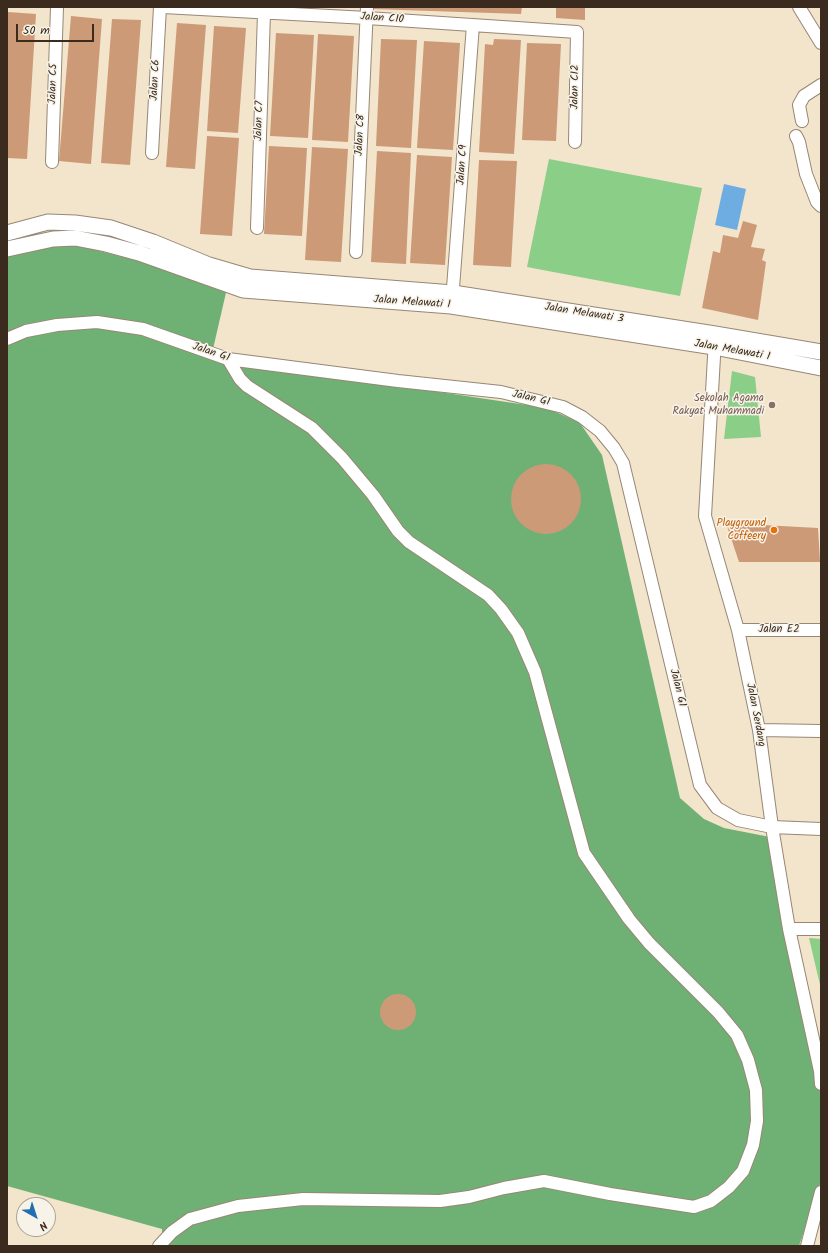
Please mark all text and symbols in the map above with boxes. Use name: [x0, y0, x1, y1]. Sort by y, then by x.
street label: Jalan C10: [360, 11, 404, 27]
scale bar: [18, 16, 96, 42]
text: 50 m: [23, 21, 50, 40]
street label: Jalan C6: [148, 59, 164, 101]
street label: Jalan C5: [47, 63, 61, 105]
street label: Jalan C12: [569, 64, 583, 110]
street label: Jalan C7: [253, 101, 267, 141]
street label: Jalan C8: [353, 114, 369, 156]
street label: Jalan C9: [455, 144, 471, 186]
street label: Jalan Melawati 1: [373, 294, 451, 312]
street label: Jalan Melawati 3: [543, 301, 625, 327]
street label: Jalan Melawati 1: [693, 338, 771, 364]
street label: Jalan G1: [191, 341, 231, 365]
street label: Jalan G1: [511, 388, 551, 410]
place label: Sekolah Agama Rakyat Muhammadi: [672, 392, 764, 418]
marker: Sekolah Agama Rakyat Muhammadi: [767, 400, 777, 410]
place label: Playground Coffeery: [717, 517, 766, 543]
marker: Playground Coffeery: [769, 525, 779, 535]
street label: Jalan E2: [758, 623, 800, 637]
street label: Jalan G1: [666, 668, 688, 708]
street label: Jalan Serdang: [742, 682, 768, 748]
north arrow: [16, 1197, 56, 1237]
text: N: [35, 1216, 51, 1235]

